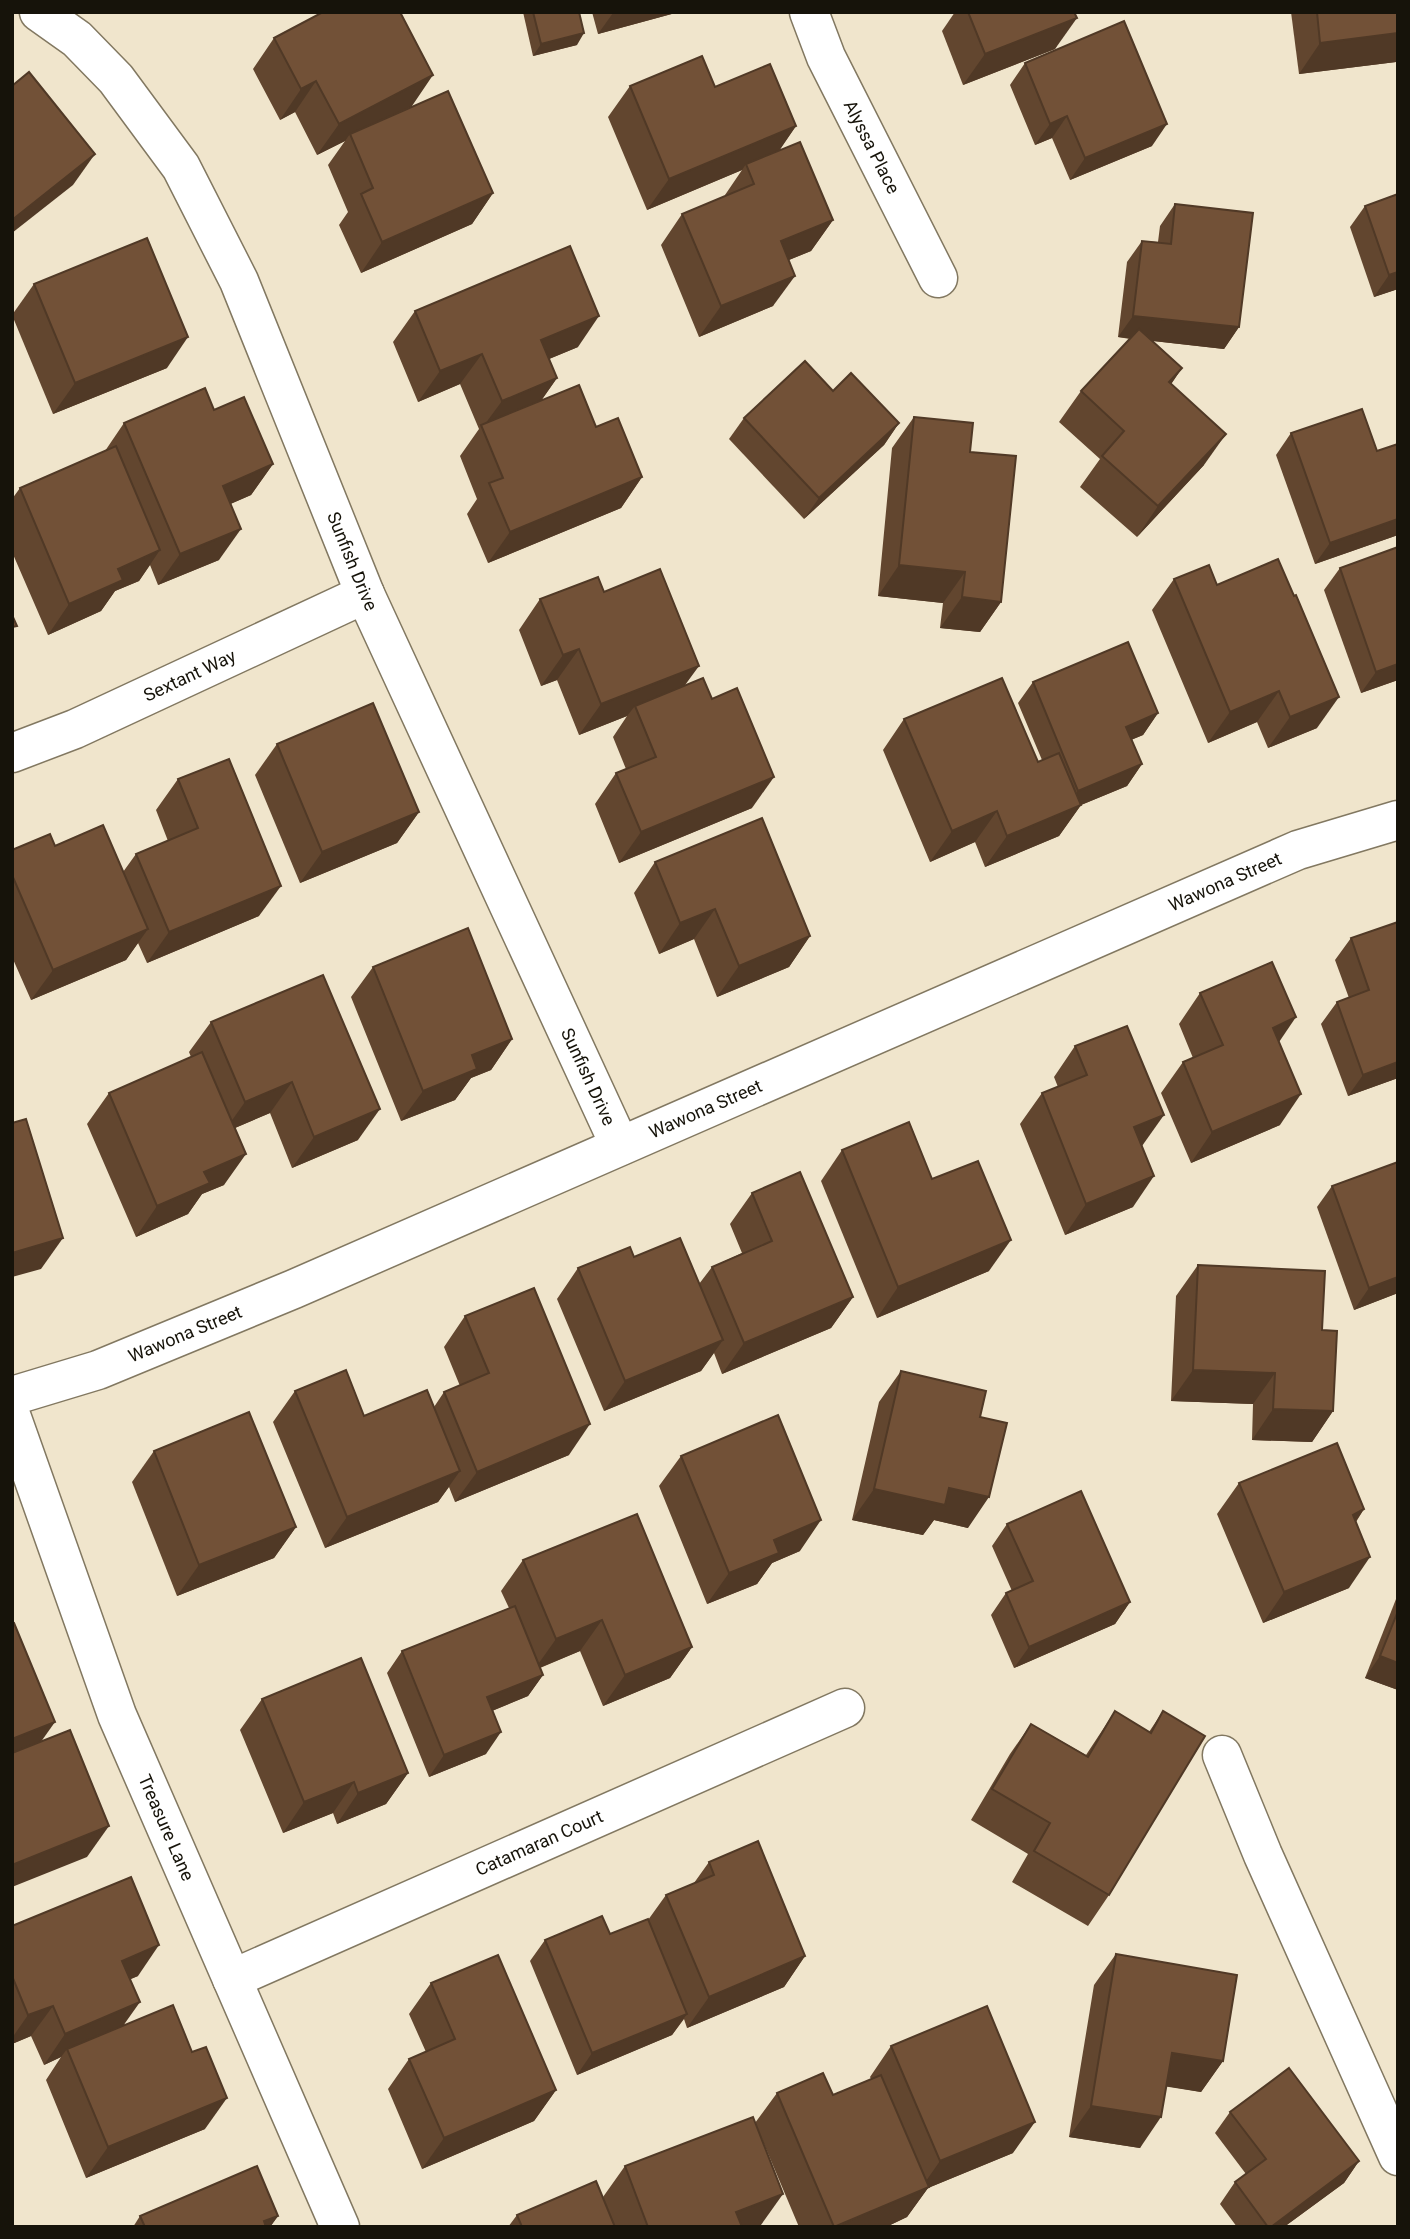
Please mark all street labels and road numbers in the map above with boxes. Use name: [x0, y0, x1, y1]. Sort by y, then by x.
street label: Alyssa Place: [840, 97, 904, 197]
street label: Sunfish Drive: [323, 509, 382, 614]
street label: Sextant Way: [140, 645, 239, 706]
street label: Wawona Street: [1165, 848, 1285, 915]
street label: Sunfish Drive: [557, 1025, 620, 1129]
street label: Wawona Street: [646, 1075, 765, 1142]
street label: Wawona Street: [125, 1301, 245, 1366]
street label: Treasure Lane: [134, 1771, 199, 1884]
street label: Catamaran Court: [472, 1805, 606, 1880]

